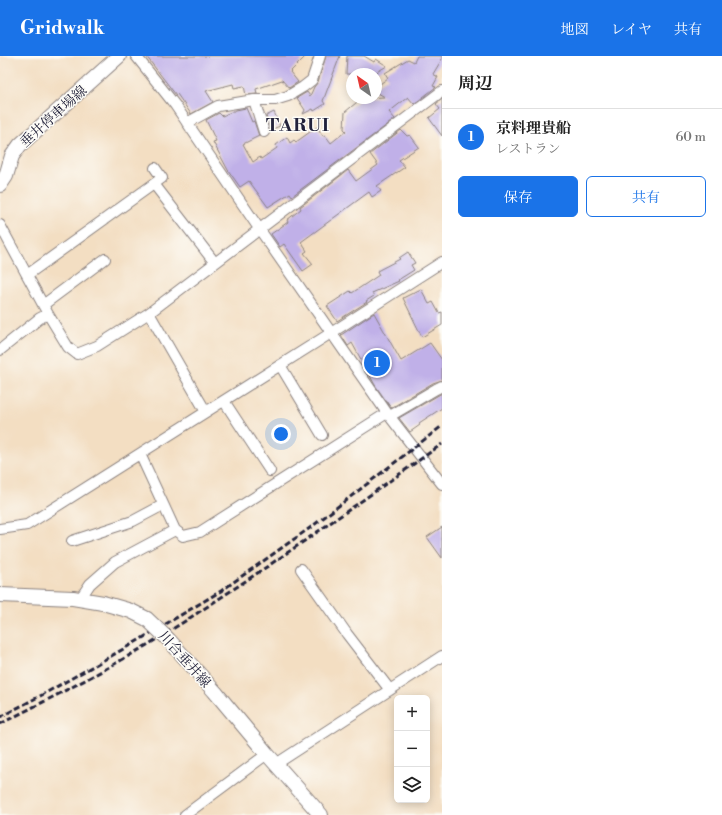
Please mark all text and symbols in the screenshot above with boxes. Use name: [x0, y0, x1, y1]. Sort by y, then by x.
text: Gridwalk: [20, 16, 104, 40]
text: 地図: [561, 21, 589, 39]
text: レイヤ: [611, 21, 652, 39]
text: 共有: [674, 21, 702, 39]
north arrow: [346, 68, 382, 104]
text: 周辺: [458, 73, 492, 95]
street label: 垂井停車場線: [16, 82, 91, 152]
district label: TARUI: [266, 114, 330, 137]
text: 京料理貴船: [496, 119, 571, 138]
text: 1: [468, 129, 474, 145]
text: 60 m: [675, 129, 706, 145]
text: レストラン: [496, 141, 561, 157]
button: 保存: [458, 176, 578, 217]
button: 共有: [586, 176, 706, 217]
pin: 1: [364, 348, 390, 378]
your location: [271, 424, 291, 444]
street label: 川合垂井線: [154, 628, 214, 692]
map controls: [394, 695, 430, 803]
button: +: [394, 695, 430, 731]
button: −: [394, 731, 430, 767]
button: layers: [394, 767, 430, 803]

